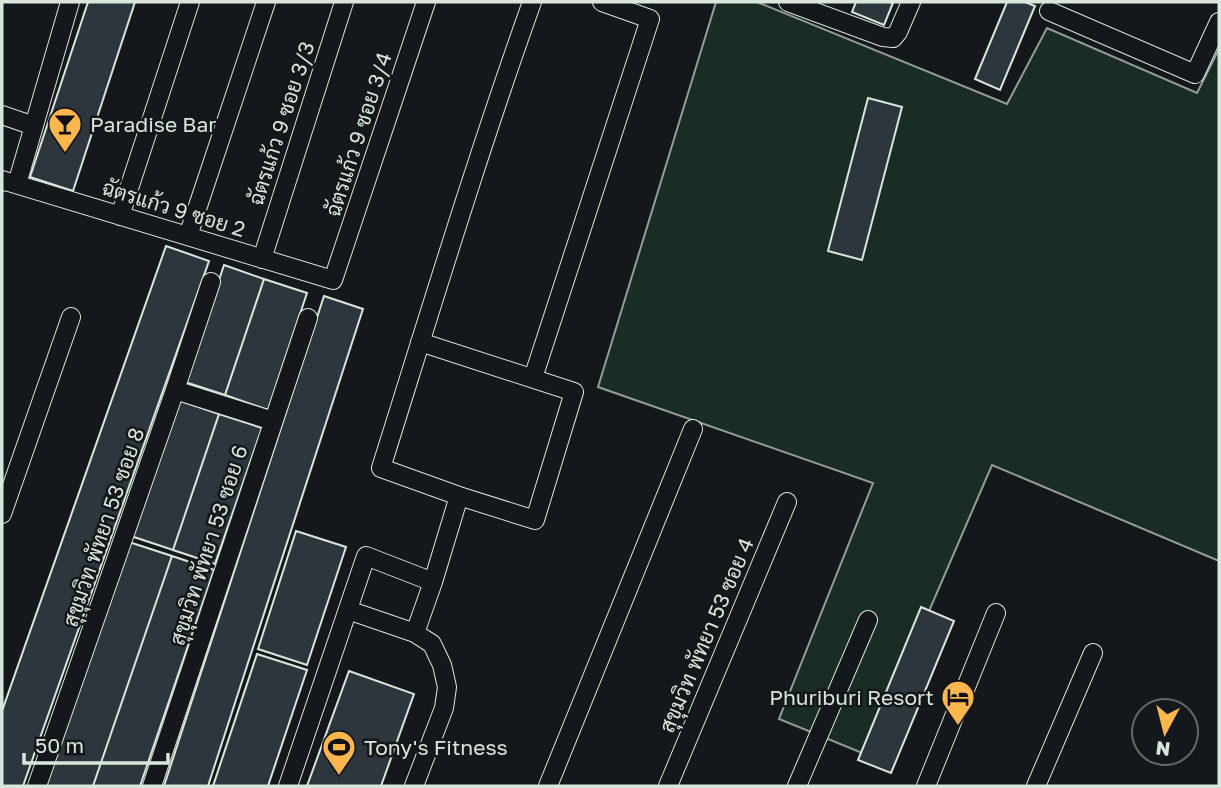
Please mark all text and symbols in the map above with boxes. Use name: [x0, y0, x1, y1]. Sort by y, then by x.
street label: ฉัตรแก้ว 9 ซอย 3/3: [242, 38, 320, 208]
street label: ฉัตรแก้ว 9 ซอย 3/4: [319, 49, 397, 219]
bar icon: Paradise Bar: [46, 105, 84, 154]
place label: Paradise Bar: [90, 111, 216, 137]
street label: ฉัตรแก้ว 9 ซอย 2: [100, 174, 248, 242]
street label: สุขุมวิท พัทยา 53 ซอย 8: [57, 424, 151, 631]
street label: สุขุมวิท พัทยา 53 ซอย 6: [163, 442, 255, 649]
street label: สุขุมวิท พัทยา 53 ซอย 4: [653, 534, 761, 737]
hotel icon: Phuriburi Resort: [939, 678, 977, 727]
place label: Phuriburi Resort: [769, 684, 934, 710]
north arrow: [1130, 697, 1200, 767]
scale bar: [24, 722, 168, 766]
sports icon: Tony's Fitness: [320, 728, 358, 777]
text: 50 m: [35, 732, 84, 758]
place label: Tony's Fitness: [364, 734, 508, 760]
text: N: [1154, 737, 1171, 762]

